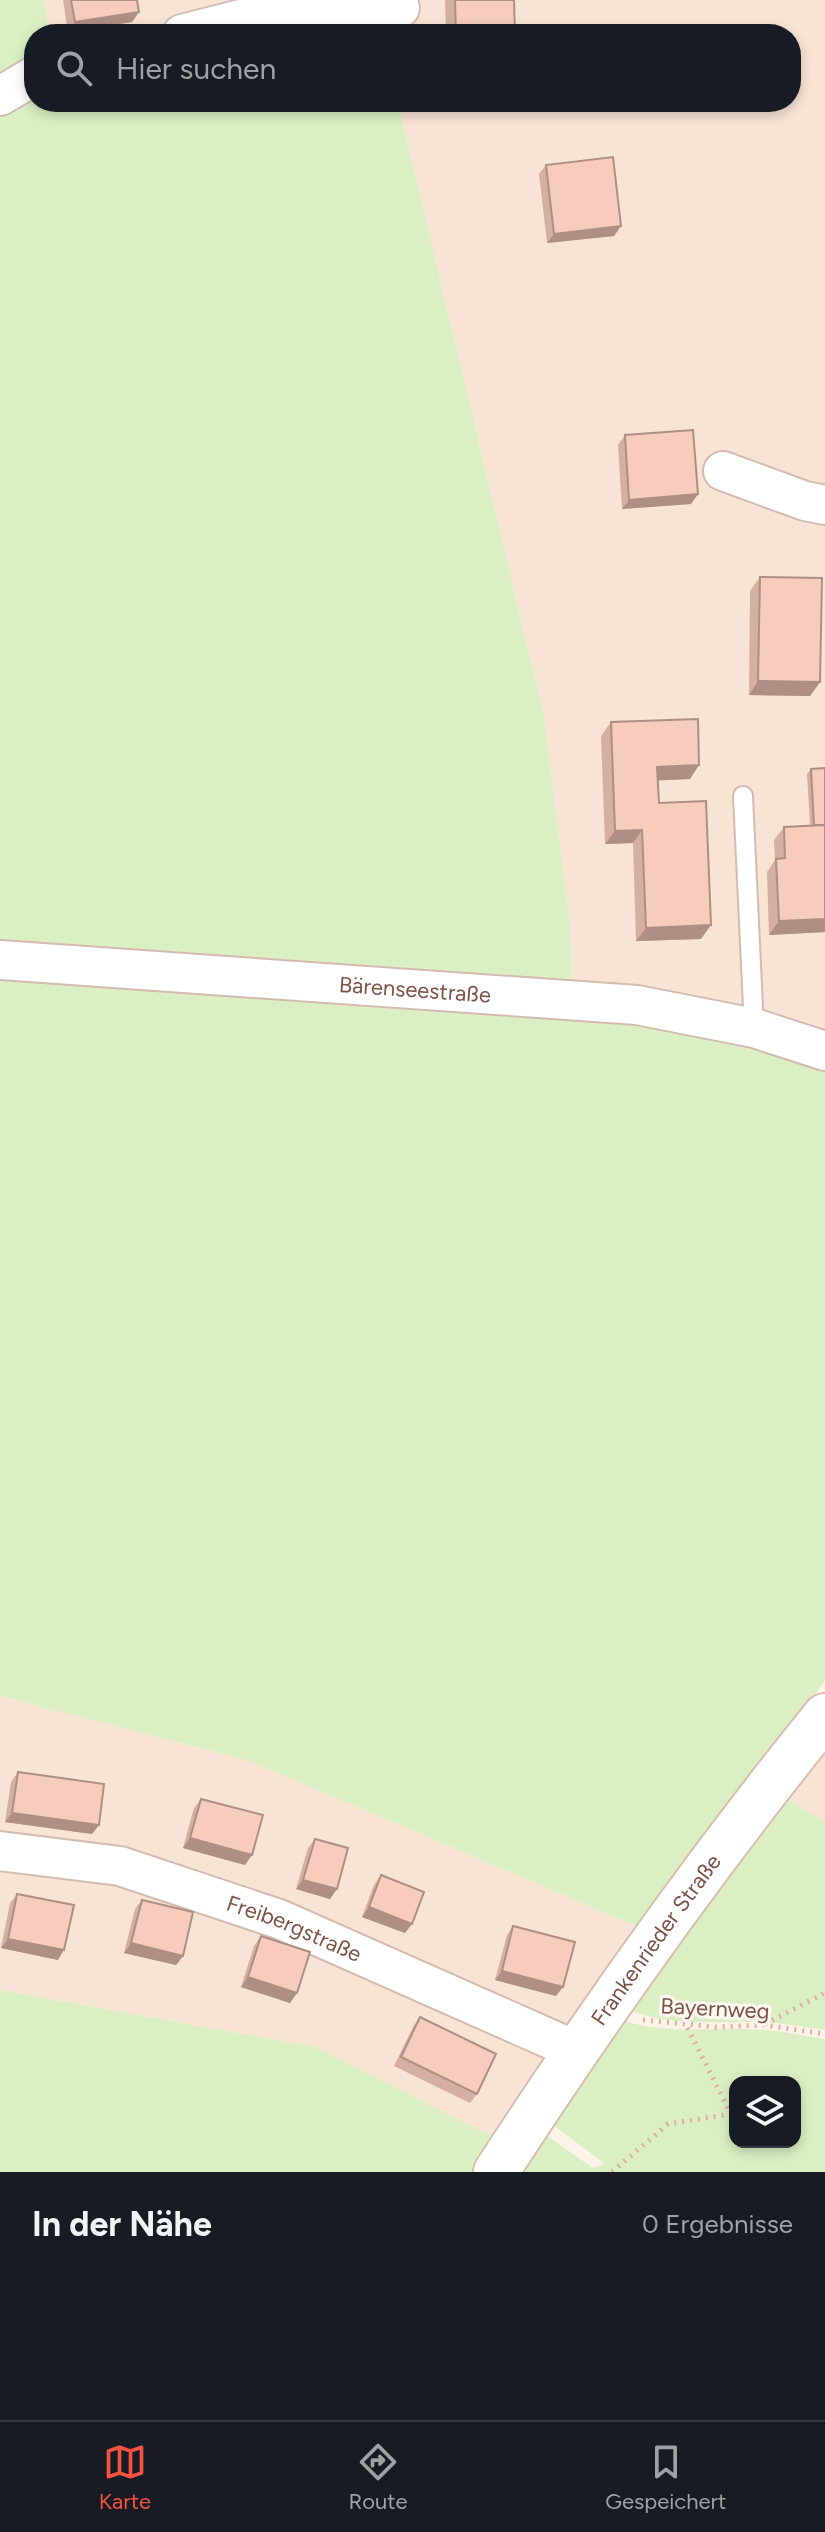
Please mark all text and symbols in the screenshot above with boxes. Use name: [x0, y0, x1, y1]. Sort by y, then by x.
search box: [24, 24, 801, 112]
icon: search: [52, 46, 96, 90]
text: Hier suchen: [116, 50, 276, 87]
street label: Bärenseestraße: [338, 971, 492, 1009]
street label: Frankenrieder Straße: [585, 1849, 727, 2031]
street label: Freibergstraße: [223, 1890, 366, 1968]
street label: Bayernweg: [660, 1992, 770, 2025]
map controls: [729, 2076, 801, 2148]
button: layers: [729, 2076, 801, 2148]
text: In der Nähe: [32, 2204, 212, 2245]
text: 0 Ergebnisse: [642, 2208, 793, 2240]
tab: Karte: [99, 2440, 151, 2515]
tab: Route: [349, 2440, 408, 2515]
tab: Gespeichert: [605, 2440, 726, 2515]

